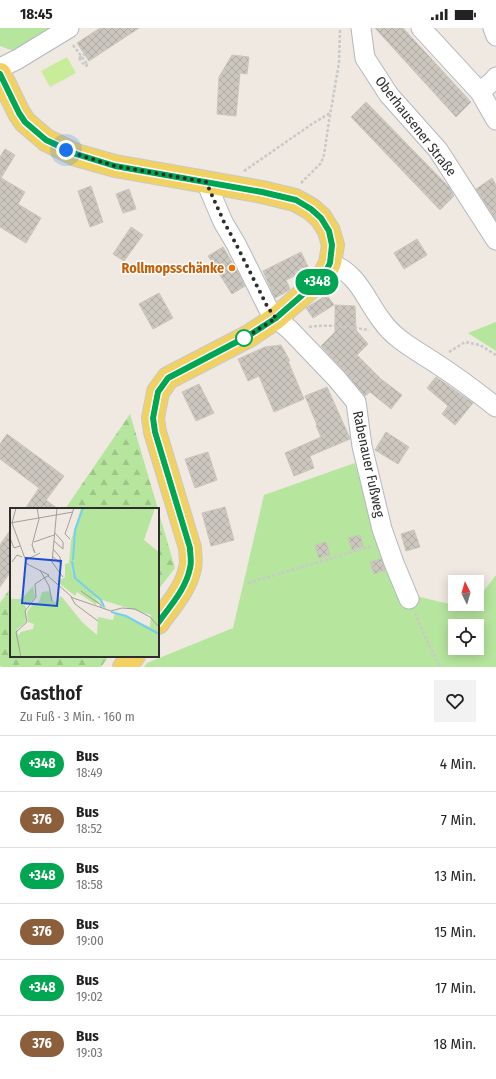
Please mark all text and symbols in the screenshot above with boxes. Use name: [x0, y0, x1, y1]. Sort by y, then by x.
text: 18:45: [20, 5, 53, 23]
street label: Oberhausener Straße: [371, 73, 460, 180]
your location: [56, 140, 76, 160]
place label: Rollmopsschänke: [122, 260, 224, 277]
marker: Rollmopsschänke: [227, 263, 237, 273]
line badge: +348: [289, 269, 345, 295]
text: +348: [303, 273, 331, 290]
unlabelled marker: [235, 329, 253, 347]
street label: Rabenauer Fußweg: [349, 409, 388, 519]
inset map: [10, 508, 159, 657]
north arrow: [448, 575, 484, 611]
map controls: [448, 575, 484, 655]
button: locate: [448, 619, 484, 655]
button: heart: [434, 680, 476, 722]
text: Gasthof: [20, 682, 82, 705]
text: Zu Fuß · 3 Min. · 160 m: [20, 709, 135, 724]
text: Bus: [76, 747, 99, 765]
text: +348: [28, 755, 56, 772]
text: 4 Min.: [440, 755, 476, 773]
text: 18:49: [76, 765, 103, 780]
text: Bus: [76, 803, 99, 821]
text: 376: [32, 811, 52, 828]
text: 7 Min.: [441, 811, 476, 829]
text: 18:52: [76, 821, 102, 836]
text: Bus: [76, 859, 99, 877]
text: +348: [28, 867, 56, 884]
text: 13 Min.: [434, 867, 476, 885]
text: 18:58: [76, 877, 103, 892]
text: Bus: [76, 915, 99, 933]
text: 376: [32, 923, 52, 940]
text: 15 Min.: [434, 923, 476, 941]
text: 19:00: [76, 933, 104, 948]
text: Bus: [76, 971, 99, 989]
text: +348: [28, 979, 56, 996]
text: 17 Min.: [435, 979, 476, 997]
text: 19:02: [76, 989, 103, 1004]
text: Bus: [76, 1027, 99, 1045]
text: 376: [32, 1035, 52, 1052]
text: 18 Min.: [434, 1035, 476, 1053]
text: 19:03: [76, 1045, 103, 1060]

